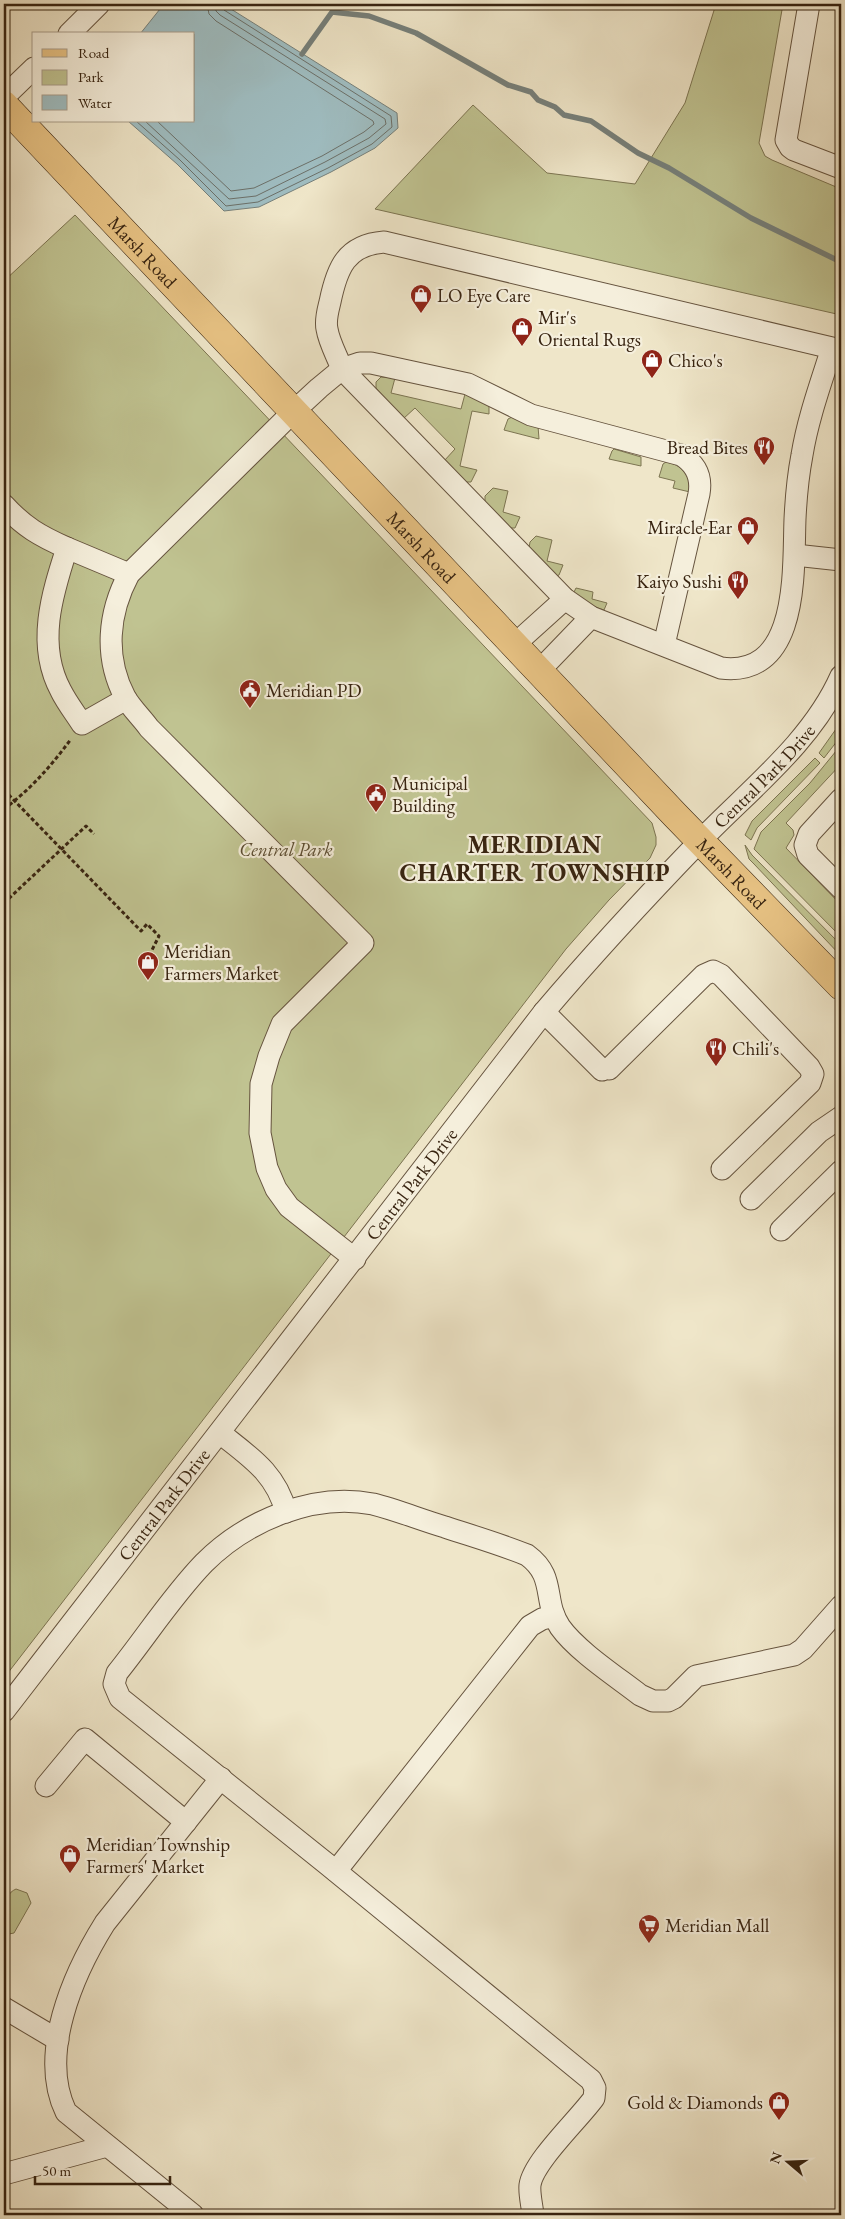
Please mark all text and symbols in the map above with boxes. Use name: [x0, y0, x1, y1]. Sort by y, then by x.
legend: [32, 32, 195, 122]
text: Road: [78, 43, 110, 62]
text: Park: [78, 67, 105, 86]
text: Water: [78, 93, 112, 112]
street label: Marsh Road: [103, 210, 183, 293]
shop icon: LO Eye Care: [409, 283, 433, 314]
place label: LO Eye Care: [437, 283, 530, 308]
place label: Mir's Oriental Rugs: [538, 305, 641, 352]
shop icon: Mir's Oriental Rugs: [510, 316, 534, 347]
shop icon: Chico's: [640, 348, 664, 379]
place label: Chico's: [668, 348, 723, 373]
place label: Bread Bites: [667, 435, 748, 460]
restaurant icon: Bread Bites: [752, 435, 776, 466]
street label: Marsh Road: [382, 505, 462, 589]
place label: Miracle-Ear: [647, 515, 733, 540]
shop icon: Miracle-Ear: [736, 515, 760, 546]
place label: Kaiyo Sushi: [636, 569, 722, 594]
restaurant icon: Kaiyo Sushi: [726, 569, 750, 600]
public building icon: Meridian PD: [238, 678, 262, 709]
place label: Meridian PD: [266, 678, 362, 703]
street label: Central Park Drive: [708, 719, 820, 834]
place label: Municipal Building: [392, 771, 468, 818]
public building icon: Municipal Building: [364, 782, 388, 813]
district label: MERIDIAN CHARTER TOWNSHIP: [399, 829, 671, 888]
street label: Marsh Road: [691, 832, 772, 915]
park label: Central Park: [239, 837, 333, 862]
place label: Meridian Farmers Market: [164, 939, 279, 986]
shop icon: Meridian Farmers Market: [136, 950, 160, 981]
restaurant icon: Chili's: [704, 1036, 728, 1067]
place label: Chili's: [732, 1036, 779, 1061]
street label: Central Park Drive: [360, 1122, 463, 1245]
street label: Central Park Drive: [112, 1443, 215, 1566]
place label: Meridian Township Farmers' Market: [86, 1832, 230, 1879]
shop icon: Meridian Township Farmers' Market: [58, 1843, 82, 1874]
supermarket icon: Meridian Mall: [637, 1913, 661, 1944]
place label: Meridian Mall: [665, 1913, 770, 1938]
place label: Gold & Diamonds: [627, 2090, 763, 2115]
shop icon: Gold & Diamonds: [767, 2090, 791, 2121]
north arrow: [762, 2136, 812, 2186]
text: N: [765, 2149, 786, 2166]
scale bar: [35, 2154, 170, 2186]
text: 50 m: [42, 2161, 71, 2180]

